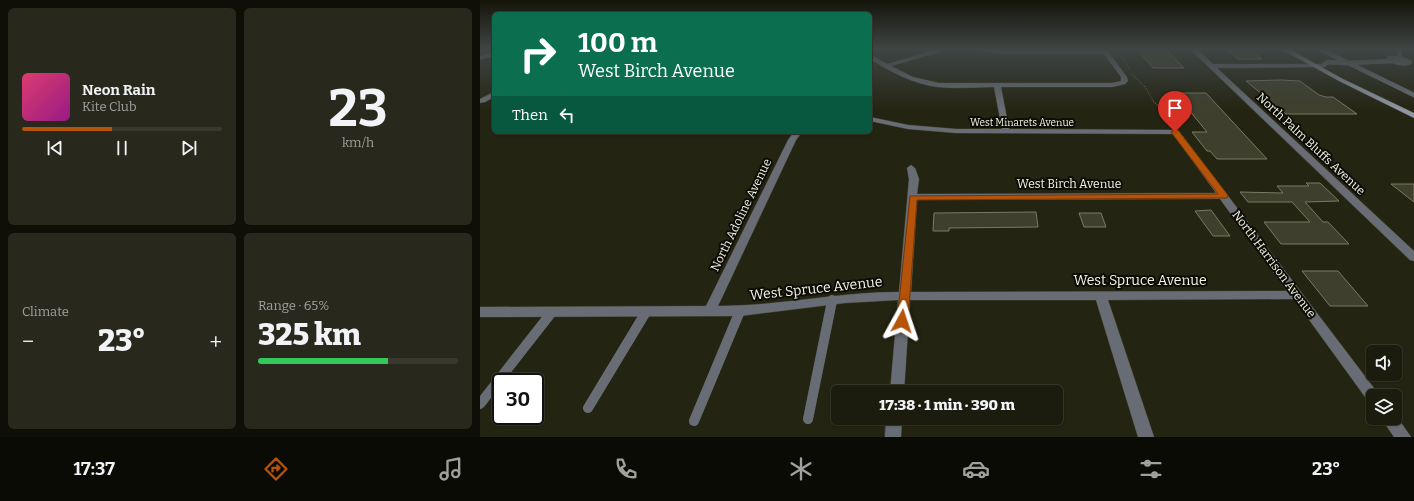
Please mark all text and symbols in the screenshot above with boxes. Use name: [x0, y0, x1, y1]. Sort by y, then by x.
text: 100 m: [578, 26, 657, 59]
icon: right: [512, 28, 564, 80]
text: West Birch Avenue: [578, 60, 735, 82]
text: 23: [328, 77, 388, 140]
text: Neon Rain: [82, 81, 155, 99]
street label: North Palm Bluffs Avenue: [1254, 90, 1368, 198]
pin: [1158, 91, 1192, 132]
icon: arrive: [1164, 97, 1186, 119]
text: Kite Club: [82, 99, 136, 114]
icon: left: [556, 104, 578, 126]
text: Then: [512, 106, 548, 124]
street label: West Minarets Avenue: [970, 117, 1074, 129]
text: km/h: [342, 135, 374, 150]
icon: previous: [44, 137, 66, 159]
icon: pause: [111, 137, 133, 159]
icon: next: [178, 137, 200, 159]
street label: North Adoline Avenue: [708, 156, 774, 274]
street label: West Birch Avenue: [1017, 177, 1121, 191]
street label: North Harrison Avenue: [1229, 208, 1319, 320]
street label: West Spruce Avenue: [1073, 272, 1207, 289]
street label: West Spruce Avenue: [749, 273, 883, 304]
text: Range · 65%: [258, 298, 329, 313]
position arrow: [881, 300, 923, 342]
text: Climate: [22, 304, 69, 319]
text: 325 km: [258, 317, 361, 353]
text: 23°: [98, 323, 146, 359]
text: −: [22, 328, 34, 355]
text: +: [209, 328, 222, 355]
map controls: [1366, 345, 1402, 425]
button: sound: [1366, 345, 1402, 381]
speed limit sign: 30: [492, 373, 544, 425]
button: layers: [1366, 389, 1402, 425]
text: 17:38 · 1 min · 390 m: [879, 396, 1015, 414]
icon: directions: [262, 455, 290, 483]
icon: music: [437, 455, 465, 483]
icon: phone: [612, 455, 640, 483]
icon: climate: [787, 455, 815, 483]
icon: car: [962, 455, 990, 483]
icon: filters: [1137, 455, 1165, 483]
text: 17:37: [74, 458, 115, 480]
text: 23°: [1312, 458, 1340, 480]

